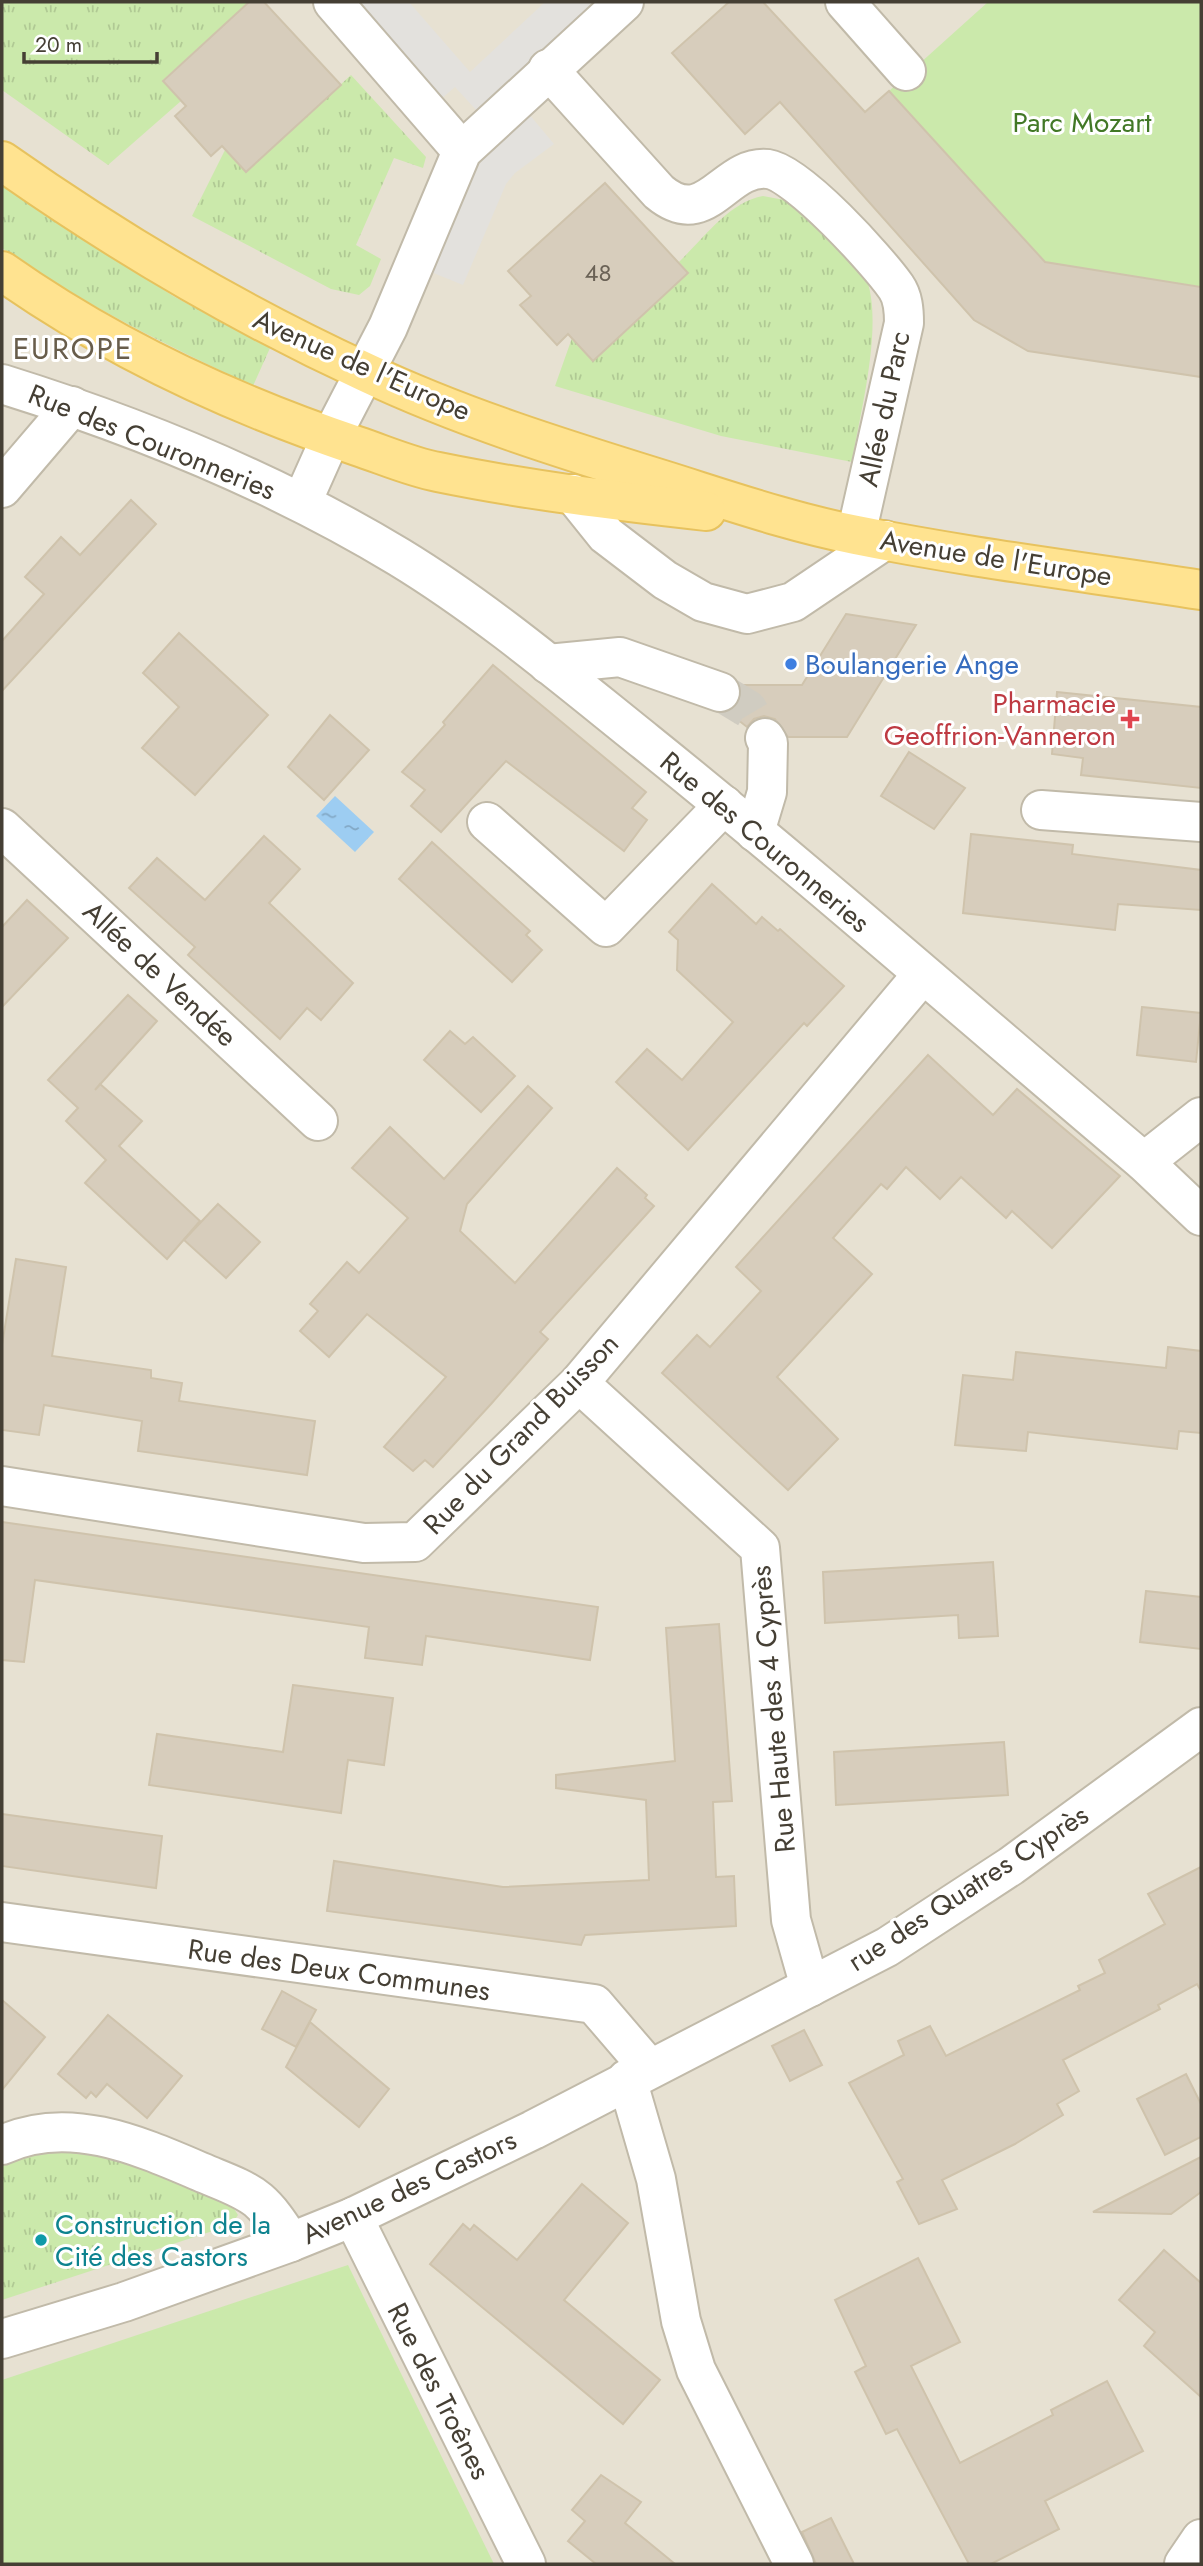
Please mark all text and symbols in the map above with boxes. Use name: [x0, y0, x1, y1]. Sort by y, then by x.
scale bar: [24, 21, 158, 65]
text: 20 m: [35, 30, 82, 60]
park label: Parc Mozart: [1012, 102, 1152, 143]
house number: 48: [584, 255, 612, 290]
street label: Avenue de l'Europe: [247, 299, 477, 431]
district label: EUROPE: [13, 327, 133, 370]
street label: Allée du Parc: [848, 327, 920, 491]
street label: Rue des Couronneries: [22, 374, 282, 510]
street label: Avenue de l'Europe: [877, 519, 1115, 597]
place label: Boulangerie Ange: [805, 644, 1019, 685]
marker: Boulangerie Ange: [783, 656, 799, 672]
place label: Pharmacie Geoffrion-Vanneron: [884, 683, 1116, 756]
marker: Pharmacie Geoffrion-Vanneron: [1122, 711, 1138, 727]
street label: Rue des Couronneries: [651, 742, 879, 942]
street label: Allée de Vendée: [74, 892, 246, 1056]
street label: Rue du Grand Buisson: [414, 1324, 628, 1544]
street label: Rue Haute des 4 Cyprès: [740, 1564, 806, 1854]
street label: rue des Quatres Cyprès: [839, 1795, 1097, 1981]
street label: Rue des Deux Communes: [185, 1928, 493, 2012]
street label: Avenue des Castors: [295, 2119, 523, 2255]
place label: Construction de la Cité des Castors: [55, 2204, 271, 2277]
marker: Construction de la Cité des Castors: [33, 2232, 49, 2248]
street label: Rue des Troênes: [377, 2296, 501, 2486]

